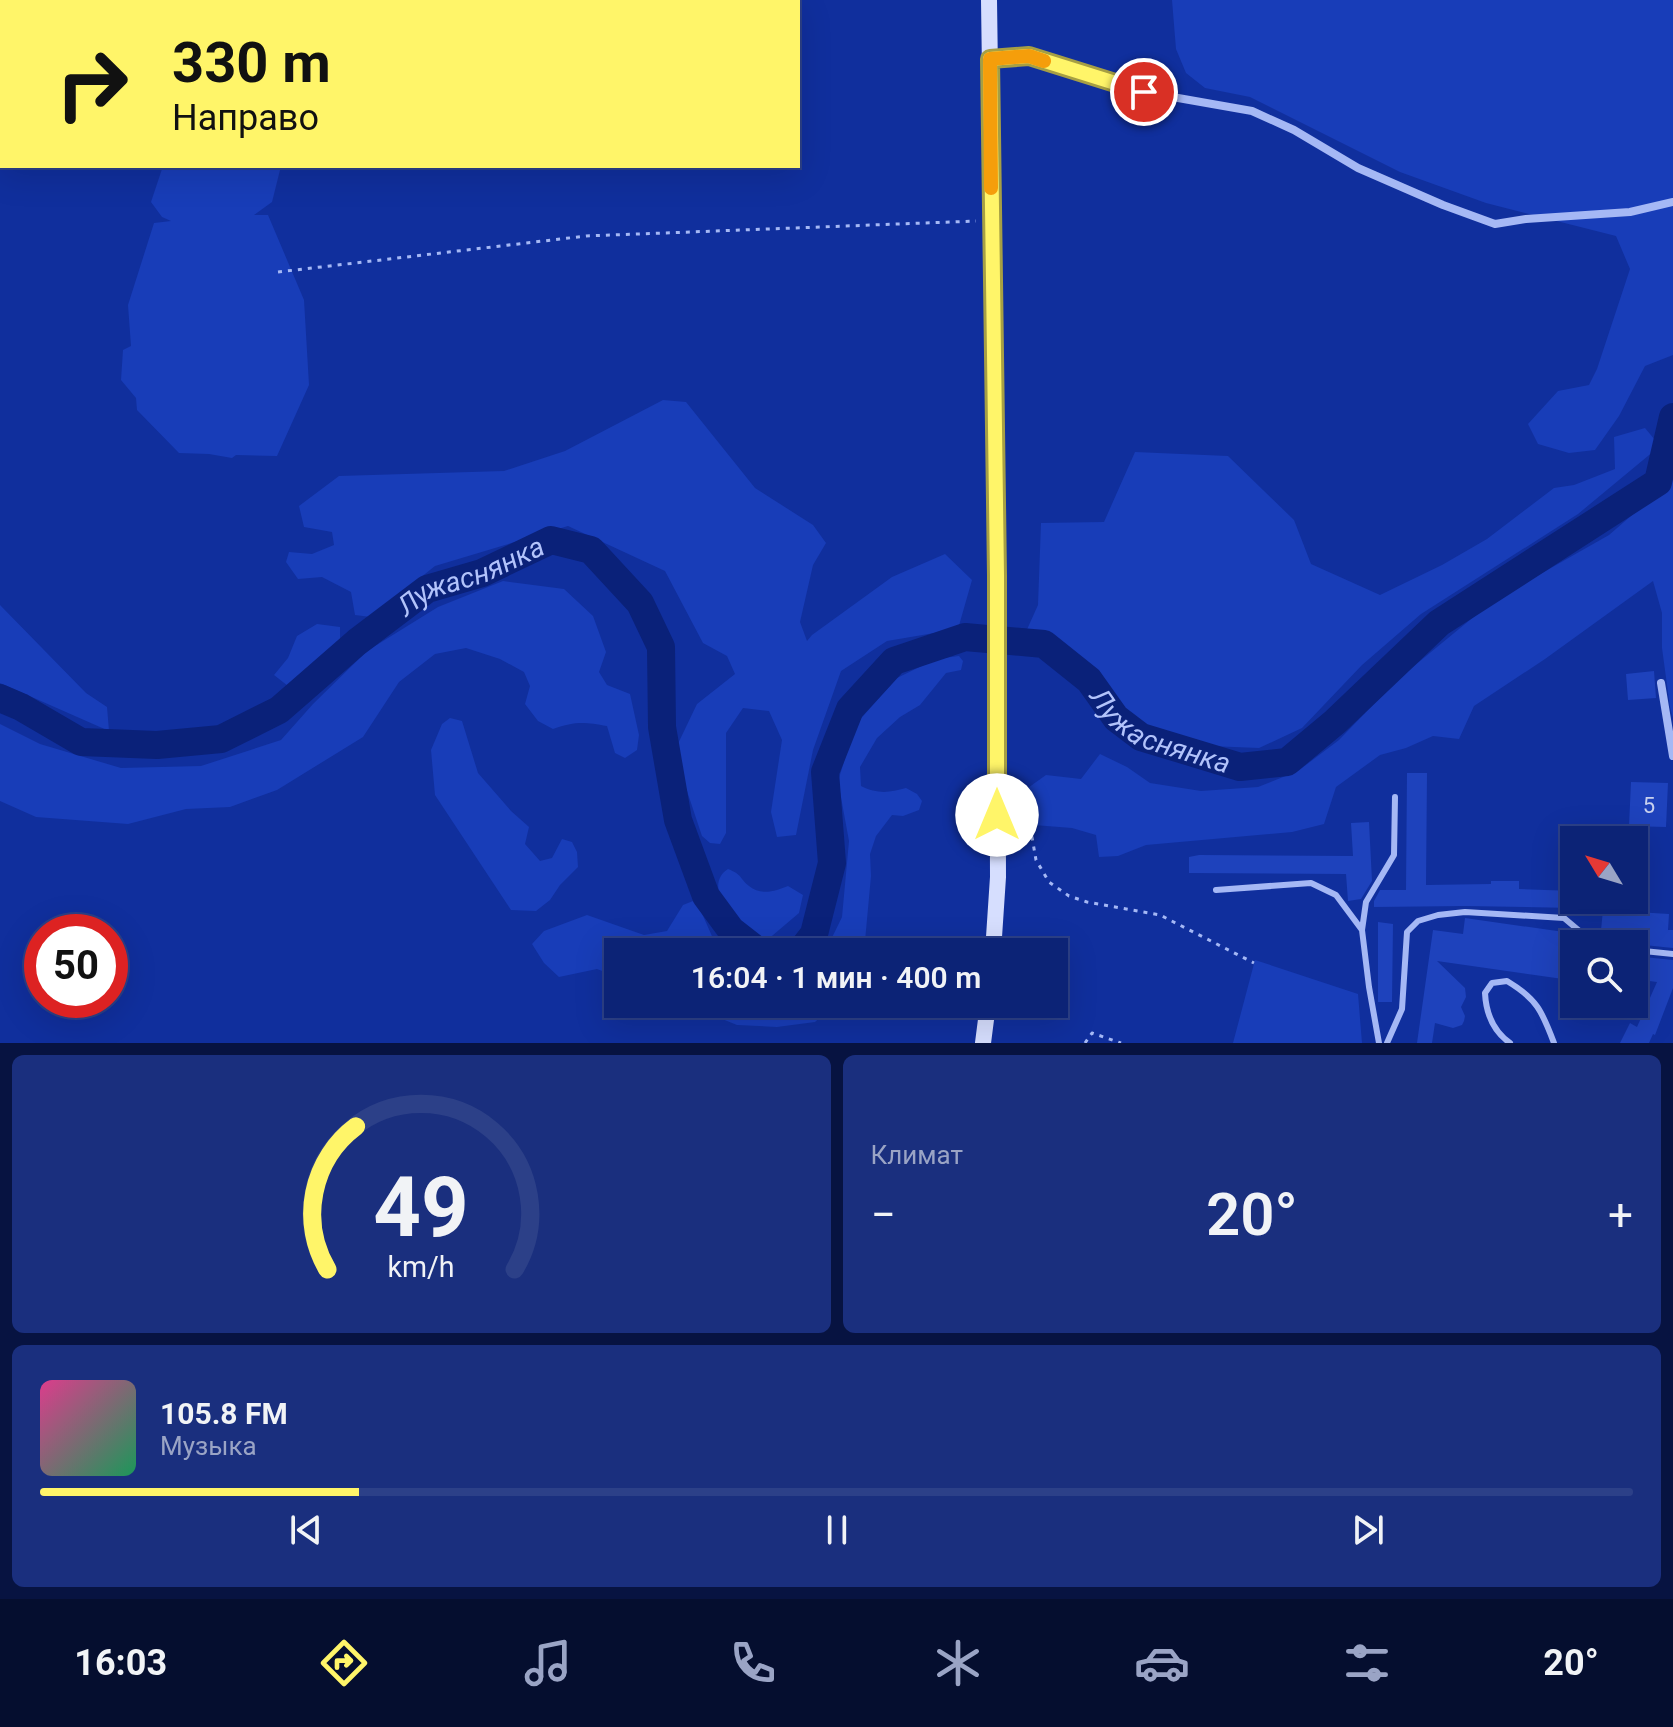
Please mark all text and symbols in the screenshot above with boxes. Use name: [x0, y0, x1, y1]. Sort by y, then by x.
text: 330 m: [172, 30, 331, 96]
icon: right: [40, 32, 144, 136]
pin: [1110, 58, 1178, 126]
icon: arrive: [1122, 70, 1166, 114]
text: Направо: [172, 97, 319, 139]
water label: Лужаснянка: [390, 530, 550, 623]
water label: Лужаснянка: [1082, 681, 1234, 780]
position arrow: [955, 773, 1039, 857]
house number: 5: [1643, 793, 1655, 818]
north arrow: [1560, 826, 1648, 914]
map controls: [1560, 826, 1648, 1018]
speed limit sign: 50: [24, 914, 128, 1018]
button: search: [1560, 930, 1648, 1018]
text: 16:04 · 1 мин · 400 m: [691, 960, 981, 995]
text: Климат: [871, 1140, 963, 1170]
text: 49: [374, 1159, 469, 1256]
text: 20°: [1206, 1179, 1298, 1250]
text: −: [871, 1189, 896, 1241]
text: +: [1608, 1189, 1633, 1241]
text: km/h: [388, 1250, 455, 1284]
text: 105.8 FM: [160, 1396, 288, 1431]
text: Музыка: [160, 1431, 257, 1461]
icon: previous: [284, 1508, 328, 1552]
icon: pause: [815, 1508, 859, 1552]
icon: next: [1346, 1508, 1390, 1552]
icon: directions: [316, 1635, 372, 1691]
icon: music: [520, 1635, 576, 1691]
icon: phone: [725, 1635, 781, 1691]
icon: climate: [930, 1635, 986, 1691]
icon: car: [1134, 1635, 1190, 1691]
icon: filters: [1339, 1635, 1395, 1691]
text: 16:03: [74, 1642, 167, 1684]
text: 20°: [1543, 1642, 1599, 1684]

